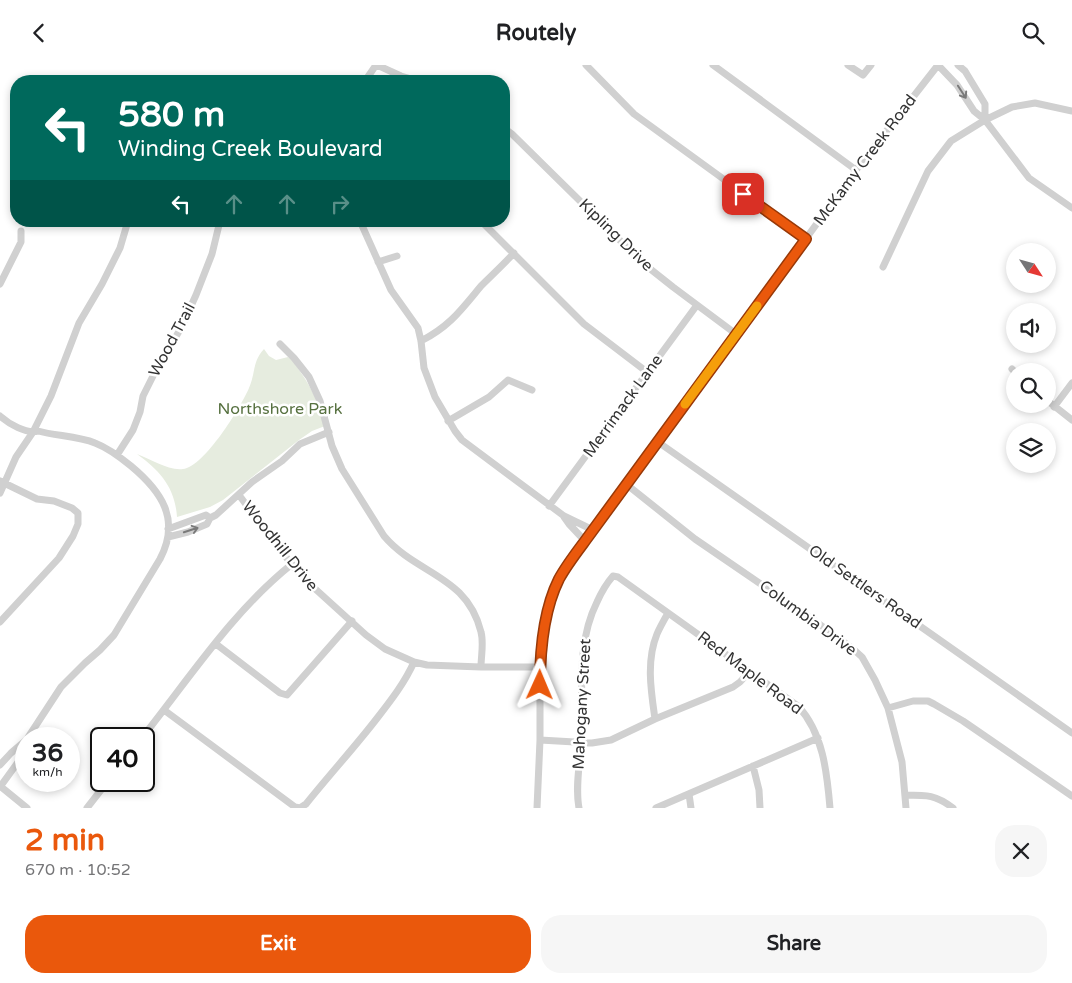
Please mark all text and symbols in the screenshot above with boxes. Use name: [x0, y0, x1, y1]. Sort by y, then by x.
icon: back: [25, 19, 53, 47]
icon: search: [1019, 19, 1047, 47]
text: Routely: [496, 20, 576, 46]
one-way arrow: [957, 85, 967, 99]
street label: McKamy Creek Road: [809, 91, 921, 229]
text: 580 m: [118, 94, 225, 136]
icon: left: [35, 95, 100, 160]
text: Winding Creek Boulevard: [118, 136, 383, 162]
pin: [722, 173, 764, 215]
icon: arrive: [729, 180, 757, 208]
icon: left: [167, 190, 195, 218]
icon: ahead: [220, 190, 248, 218]
icon: ahead: [273, 190, 301, 218]
icon: right: [326, 190, 354, 218]
street label: Kipling Drive: [574, 194, 658, 276]
north arrow: [1006, 243, 1056, 293]
map controls: [1006, 243, 1056, 473]
street label: Wood Trail: [144, 300, 200, 380]
button: sound: [1006, 303, 1056, 353]
street label: Merrimack Lane: [579, 351, 667, 461]
button: search: [1006, 363, 1056, 413]
park label: Northshore Park: [218, 399, 343, 419]
button: layers: [1006, 423, 1056, 473]
street label: Woodhill Drive: [238, 497, 322, 595]
one-way arrow: [183, 525, 198, 534]
street label: Old Settlers Road: [805, 541, 925, 633]
street label: Columbia Drive: [755, 576, 861, 660]
street label: Red Maple Road: [693, 627, 807, 719]
street label: Mahogany Street: [569, 638, 595, 770]
position arrow: [513, 658, 565, 710]
speed limit sign: 40: [90, 727, 155, 792]
text: 36: [32, 738, 63, 768]
text: km/h: [32, 765, 63, 779]
text: 2 min: [25, 822, 105, 859]
button: close: [995, 825, 1047, 877]
text: 670 m · 10:52: [25, 860, 131, 880]
button: Exit: [25, 915, 531, 973]
button: Share: [541, 915, 1047, 973]

